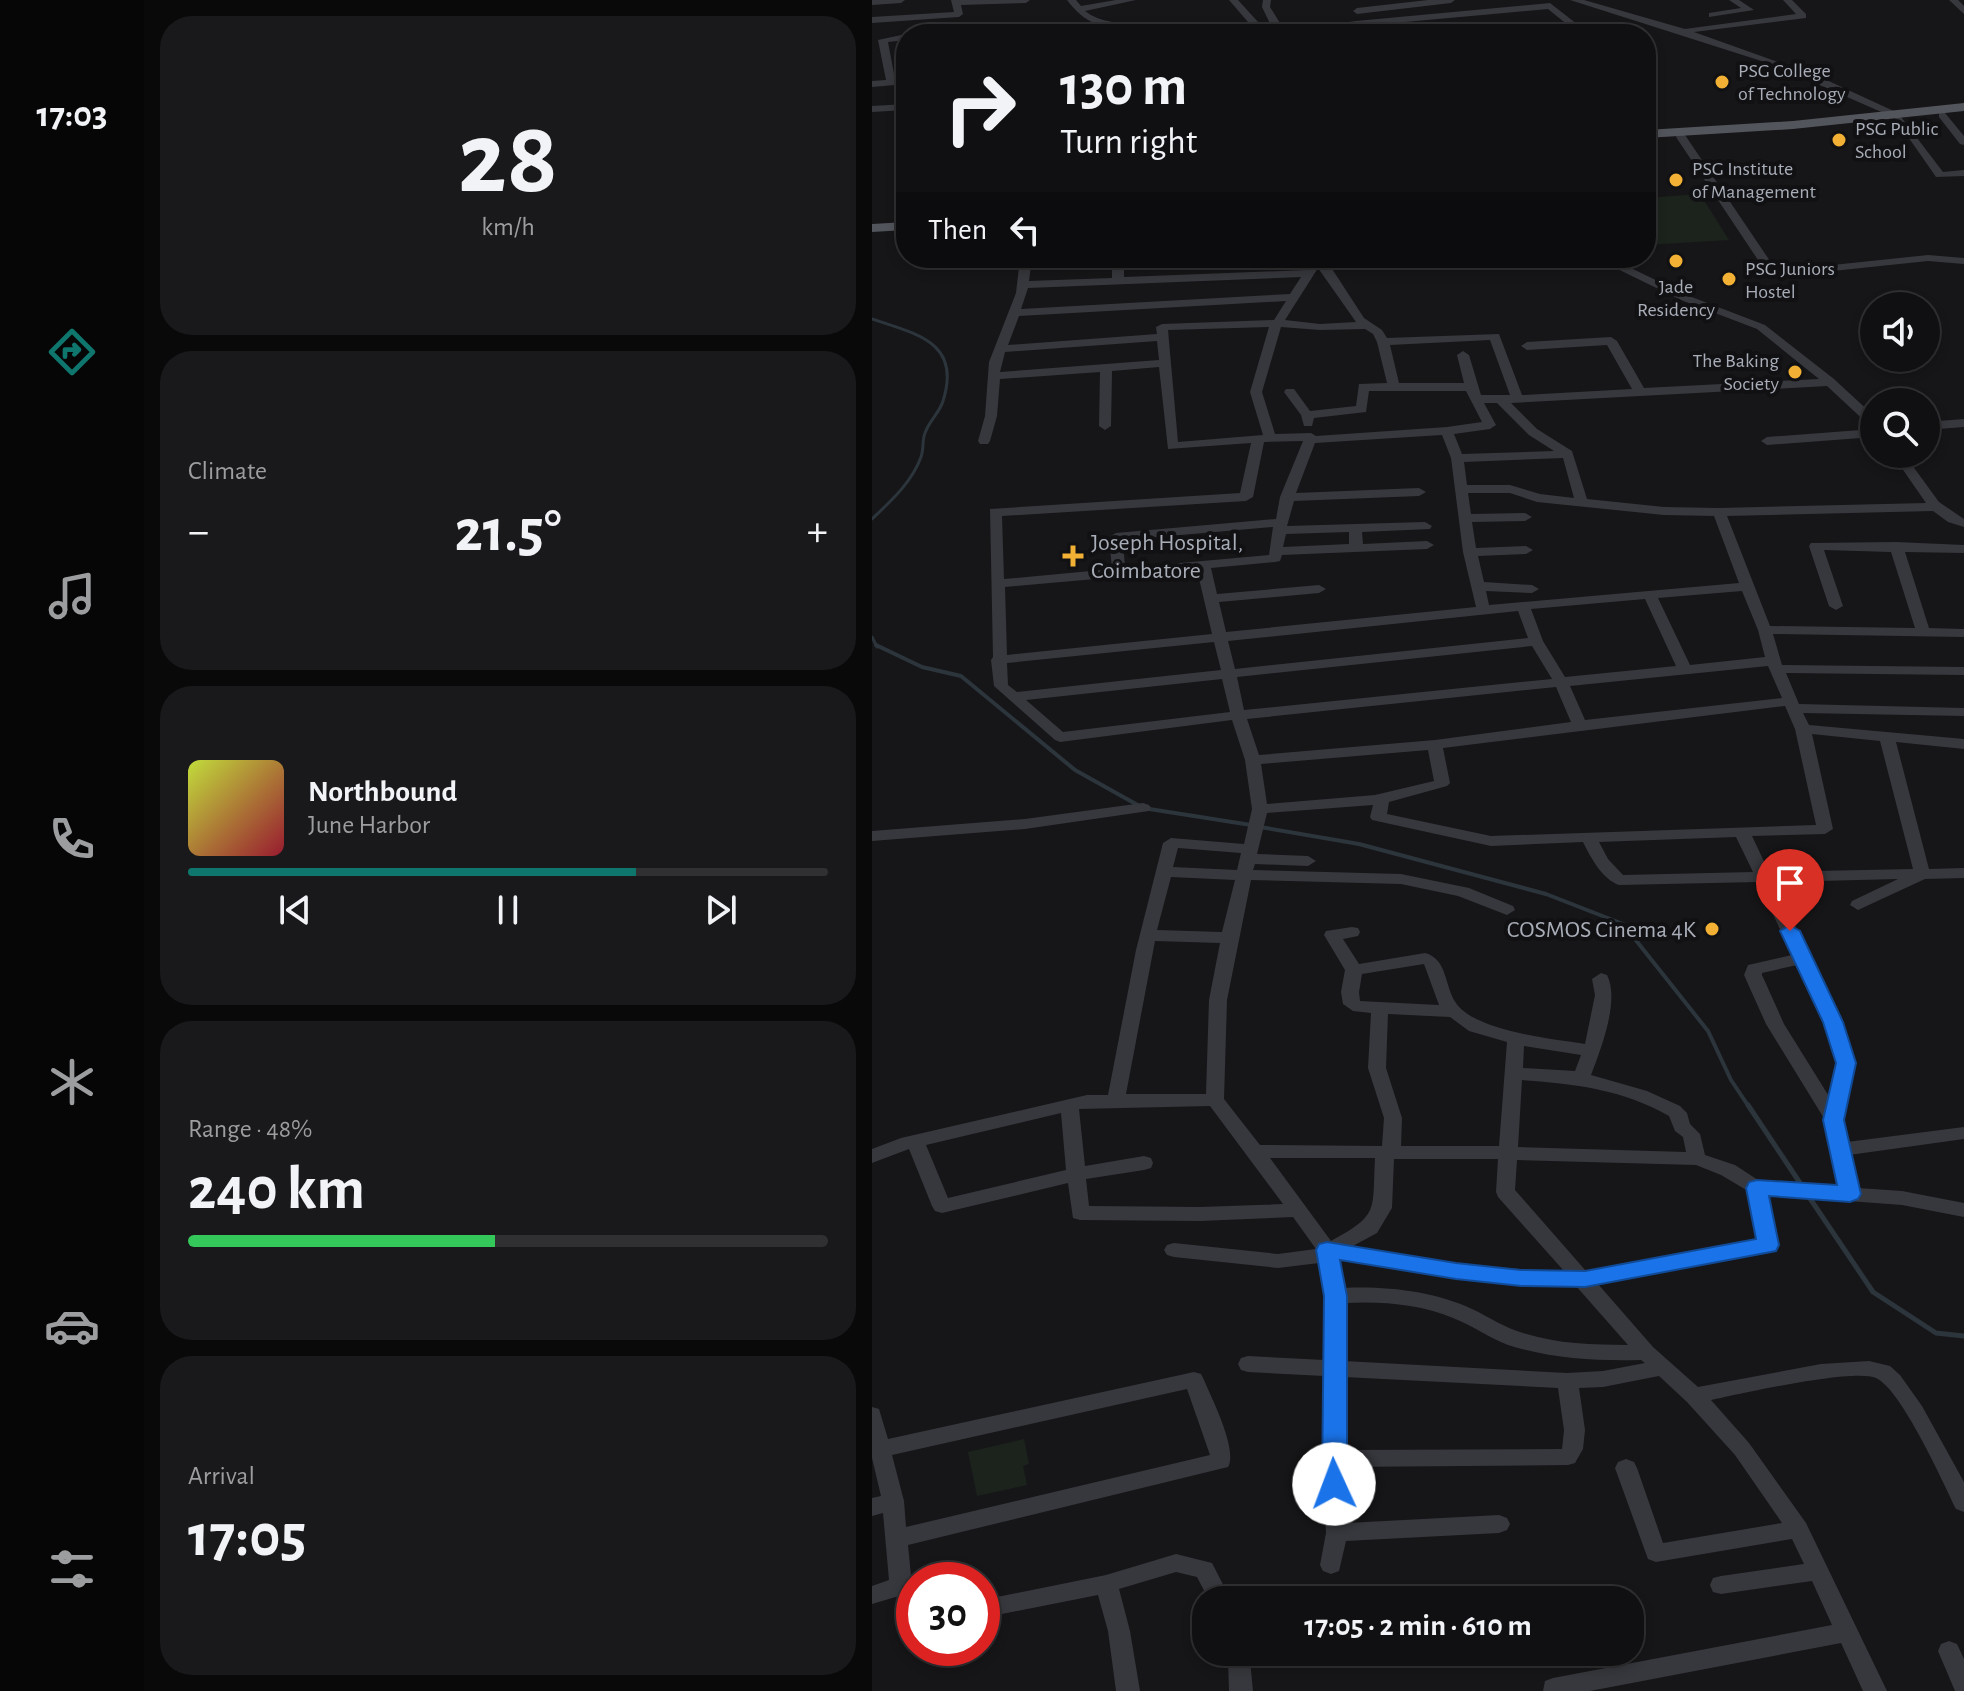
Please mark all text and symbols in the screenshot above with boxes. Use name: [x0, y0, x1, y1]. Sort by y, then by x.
icon: right: [928, 56, 1032, 160]
text: 130 m: [1060, 59, 1187, 115]
place label: PSG College of Technology: [1738, 61, 1846, 104]
marker: PSG College of Technology: [1713, 73, 1731, 91]
text: 17:03: [36, 97, 108, 133]
text: 28: [458, 108, 558, 212]
place label: PSG Public School: [1855, 119, 1939, 162]
text: Turn right: [1060, 124, 1197, 160]
marker: PSG Public School: [1830, 131, 1848, 149]
place label: PSG Institute of Management: [1692, 159, 1816, 202]
marker: PSG Institute of Management: [1667, 171, 1685, 189]
icon: left: [1003, 208, 1047, 252]
text: km/h: [481, 214, 535, 240]
text: Then: [928, 215, 987, 245]
marker: Jade Residency: [1667, 252, 1685, 270]
place label: PSG Juniors Hostel: [1745, 259, 1835, 302]
marker: PSG Juniors Hostel: [1720, 270, 1738, 288]
place label: Jade Residency: [1637, 277, 1715, 320]
map controls: [1860, 292, 1940, 468]
button: sound: [1860, 292, 1940, 372]
icon: directions: [44, 324, 100, 380]
place label: The Baking Society: [1692, 351, 1779, 394]
marker: The Baking Society: [1786, 363, 1804, 381]
button: search: [1860, 388, 1940, 468]
text: Climate: [188, 458, 267, 484]
text: 21.5°: [454, 502, 562, 562]
text: −: [188, 510, 209, 554]
text: +: [807, 510, 828, 554]
place label: Joseph Hospital, Coimbatore: [1091, 531, 1243, 583]
marker: Joseph Hospital, Coimbatore: [1062, 545, 1084, 567]
icon: music: [44, 568, 100, 624]
text: Northbound: [308, 777, 457, 807]
icon: phone: [44, 811, 100, 867]
text: June Harbor: [308, 812, 430, 838]
pin: [1756, 849, 1824, 931]
icon: arrive: [1768, 861, 1812, 905]
icon: previous: [273, 888, 317, 932]
icon: pause: [486, 888, 530, 932]
icon: next: [699, 888, 743, 932]
place label: COSMOS Cinema 4K: [1507, 918, 1697, 942]
marker: COSMOS Cinema 4K: [1703, 920, 1721, 938]
icon: climate: [44, 1054, 100, 1110]
text: Range · 48%: [188, 1116, 313, 1142]
text: 240 km: [188, 1160, 365, 1220]
icon: car: [44, 1298, 100, 1354]
position arrow: [1292, 1442, 1376, 1526]
text: Arrival: [188, 1463, 255, 1489]
text: 17:05: [188, 1507, 306, 1567]
icon: filters: [44, 1541, 100, 1597]
speed limit sign: 30: [896, 1562, 1000, 1666]
text: 17:05 · 2 min · 610 m: [1304, 1611, 1532, 1641]

